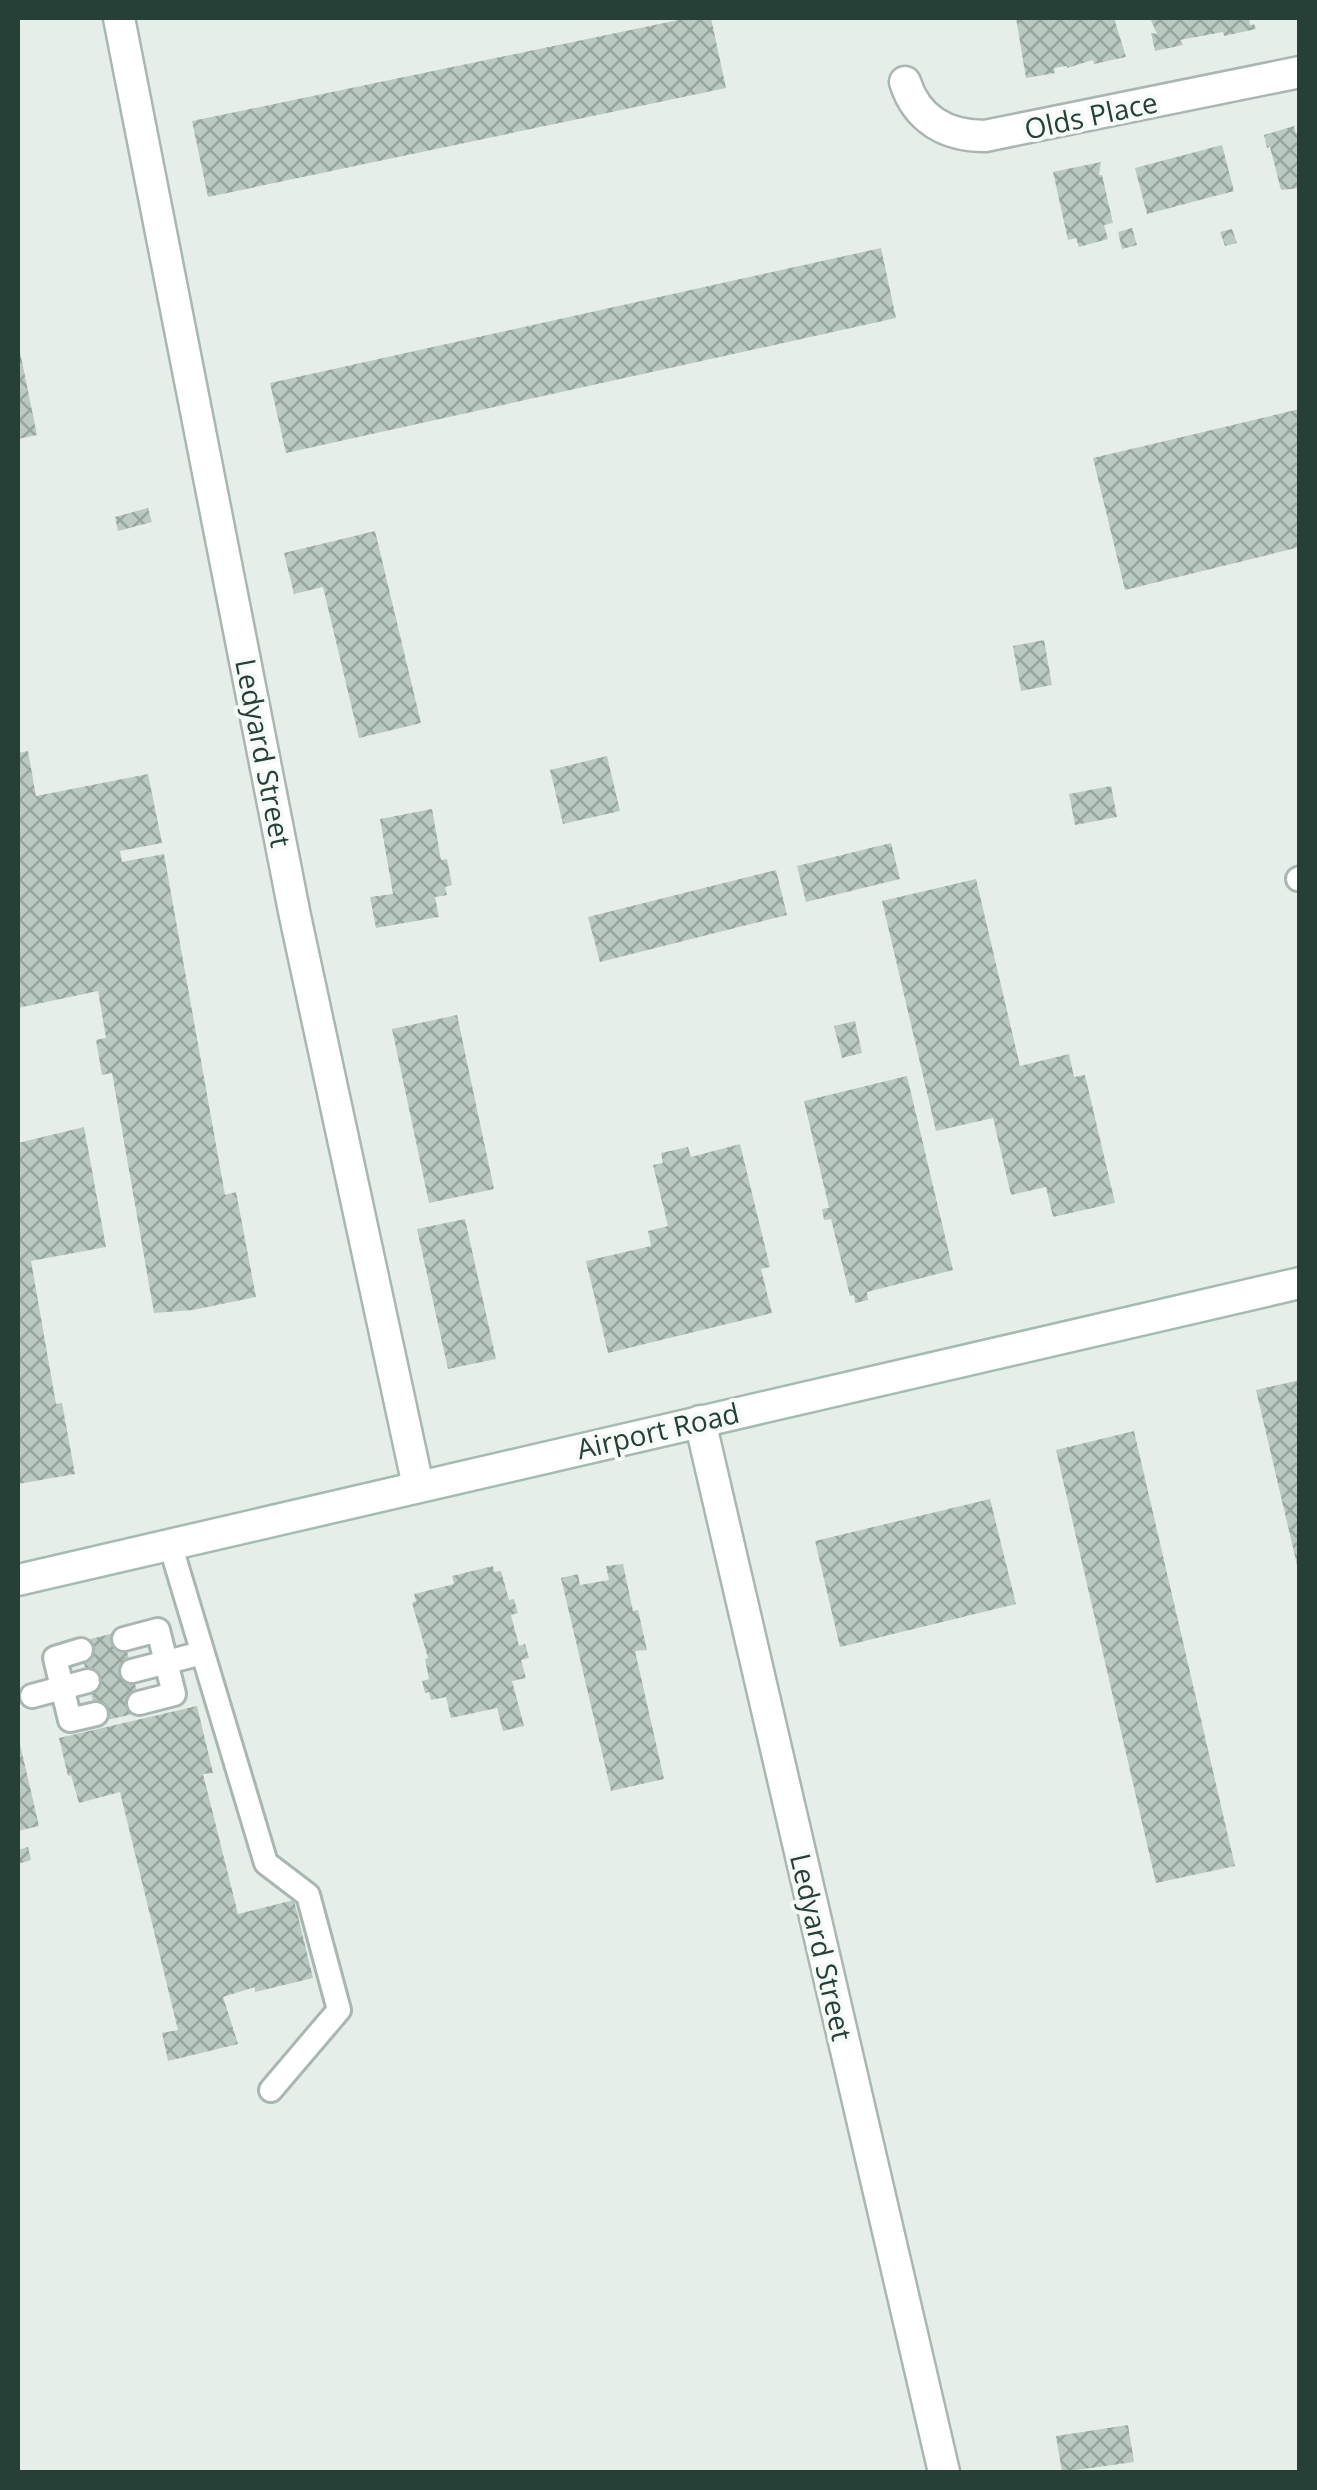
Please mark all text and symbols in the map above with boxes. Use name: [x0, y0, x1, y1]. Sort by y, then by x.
street label: Olds Place: [1021, 82, 1161, 148]
street label: Ledyard Street: [227, 655, 301, 850]
street label: Airport Road: [573, 1393, 743, 1467]
street label: Ledyard Street: [782, 1849, 862, 2044]

